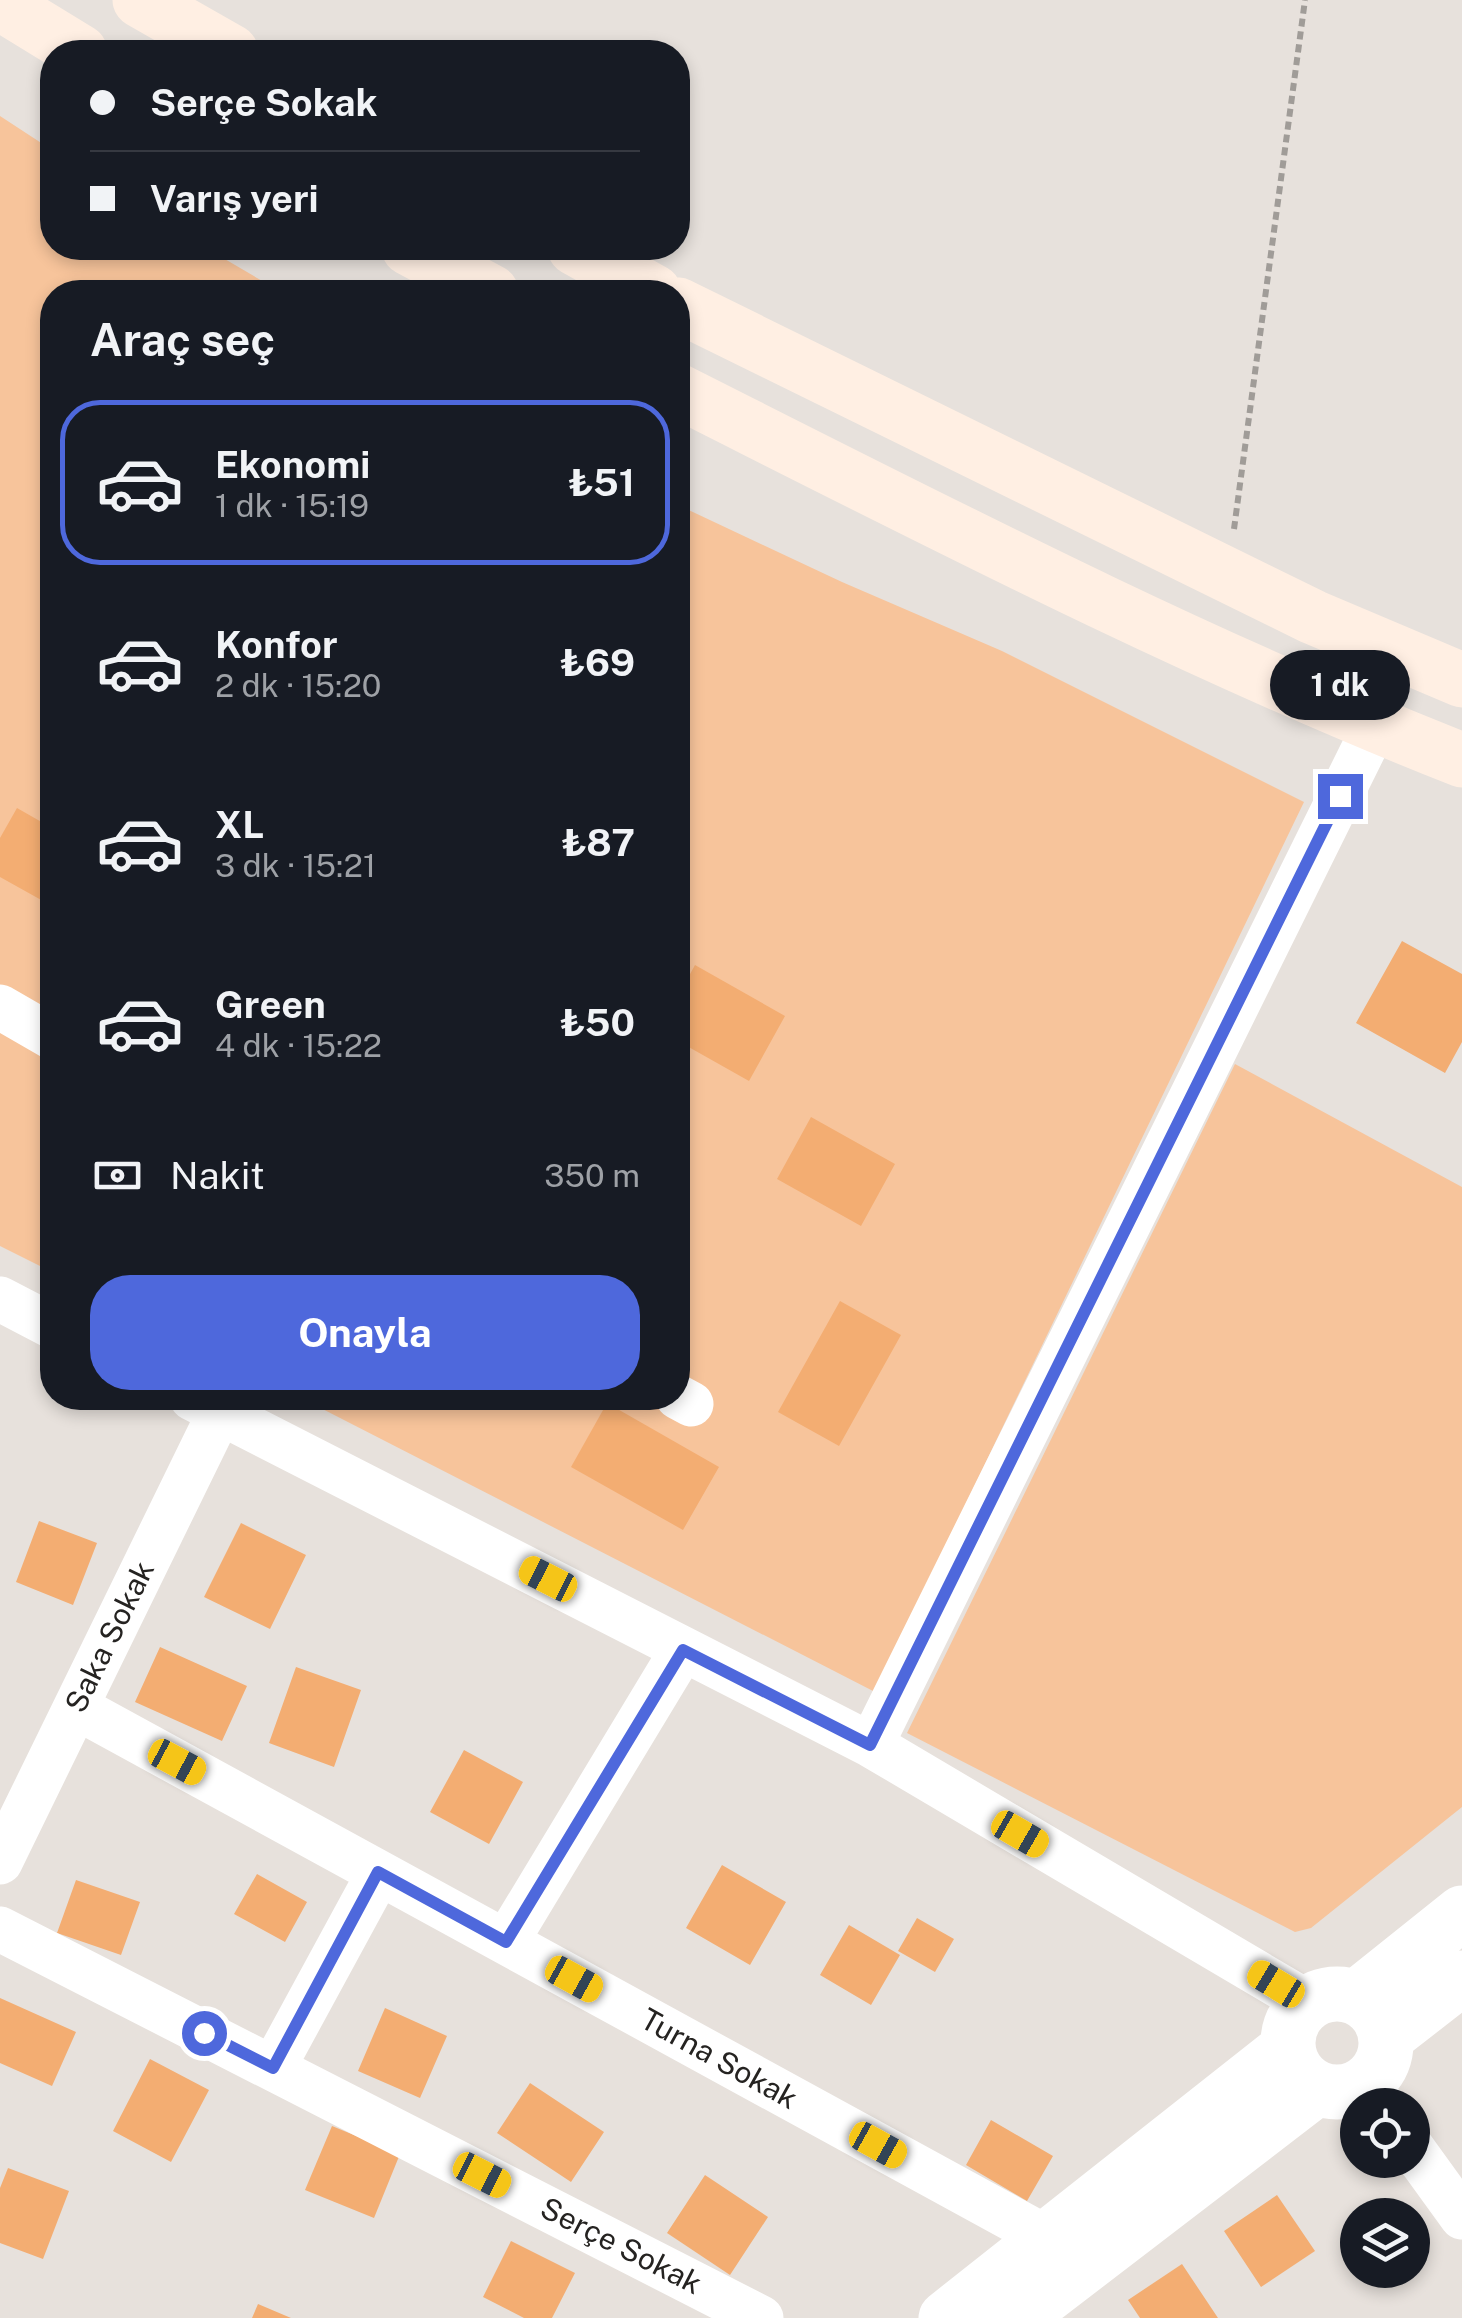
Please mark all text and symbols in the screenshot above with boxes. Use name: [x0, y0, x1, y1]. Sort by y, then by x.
text: Serçe Sokak: [150, 80, 378, 125]
text: Varış yeri: [150, 176, 319, 221]
text: Araç seç: [90, 313, 275, 366]
icon: car: [95, 438, 185, 528]
text: Ekonomi: [215, 442, 370, 487]
text: ₺51: [568, 460, 635, 505]
text: 1 dk · 15:19: [215, 487, 369, 524]
icon: car: [95, 618, 185, 708]
text: Konfor: [215, 622, 338, 667]
text: ₺69: [560, 640, 635, 685]
callout: 1 dk: [1270, 651, 1410, 721]
text: 1 dk: [1311, 666, 1369, 703]
text: 2 dk · 15:20: [215, 667, 381, 704]
route end: [1318, 774, 1363, 819]
icon: car: [95, 798, 185, 888]
text: XL: [215, 802, 264, 847]
text: ₺87: [561, 820, 635, 865]
text: 3 dk · 15:21: [215, 847, 376, 884]
icon: car: [95, 978, 185, 1068]
text: Green: [215, 982, 326, 1027]
text: ₺50: [560, 1000, 635, 1045]
text: 4 dk · 15:22: [215, 1027, 382, 1064]
icon: cash: [90, 1148, 145, 1203]
text: Nakit: [170, 1153, 265, 1198]
text: 350 m: [544, 1157, 640, 1194]
button: Onayla: [90, 1275, 640, 1390]
car: [514, 1552, 582, 1606]
street label: Saka Sokak: [57, 1555, 161, 1718]
car: [143, 1735, 211, 1789]
car: [987, 1806, 1053, 1862]
car: [540, 1951, 608, 2007]
car: [1243, 1956, 1309, 2012]
street label: Turna Sokak: [635, 2000, 804, 2116]
route start: [182, 2011, 227, 2056]
map controls: [1340, 2088, 1430, 2288]
button: locate: [1340, 2088, 1430, 2178]
car: [844, 2117, 912, 2173]
car: [448, 2148, 516, 2202]
street label: Serçe Sokak: [535, 2189, 708, 2301]
button: layers: [1340, 2198, 1430, 2288]

